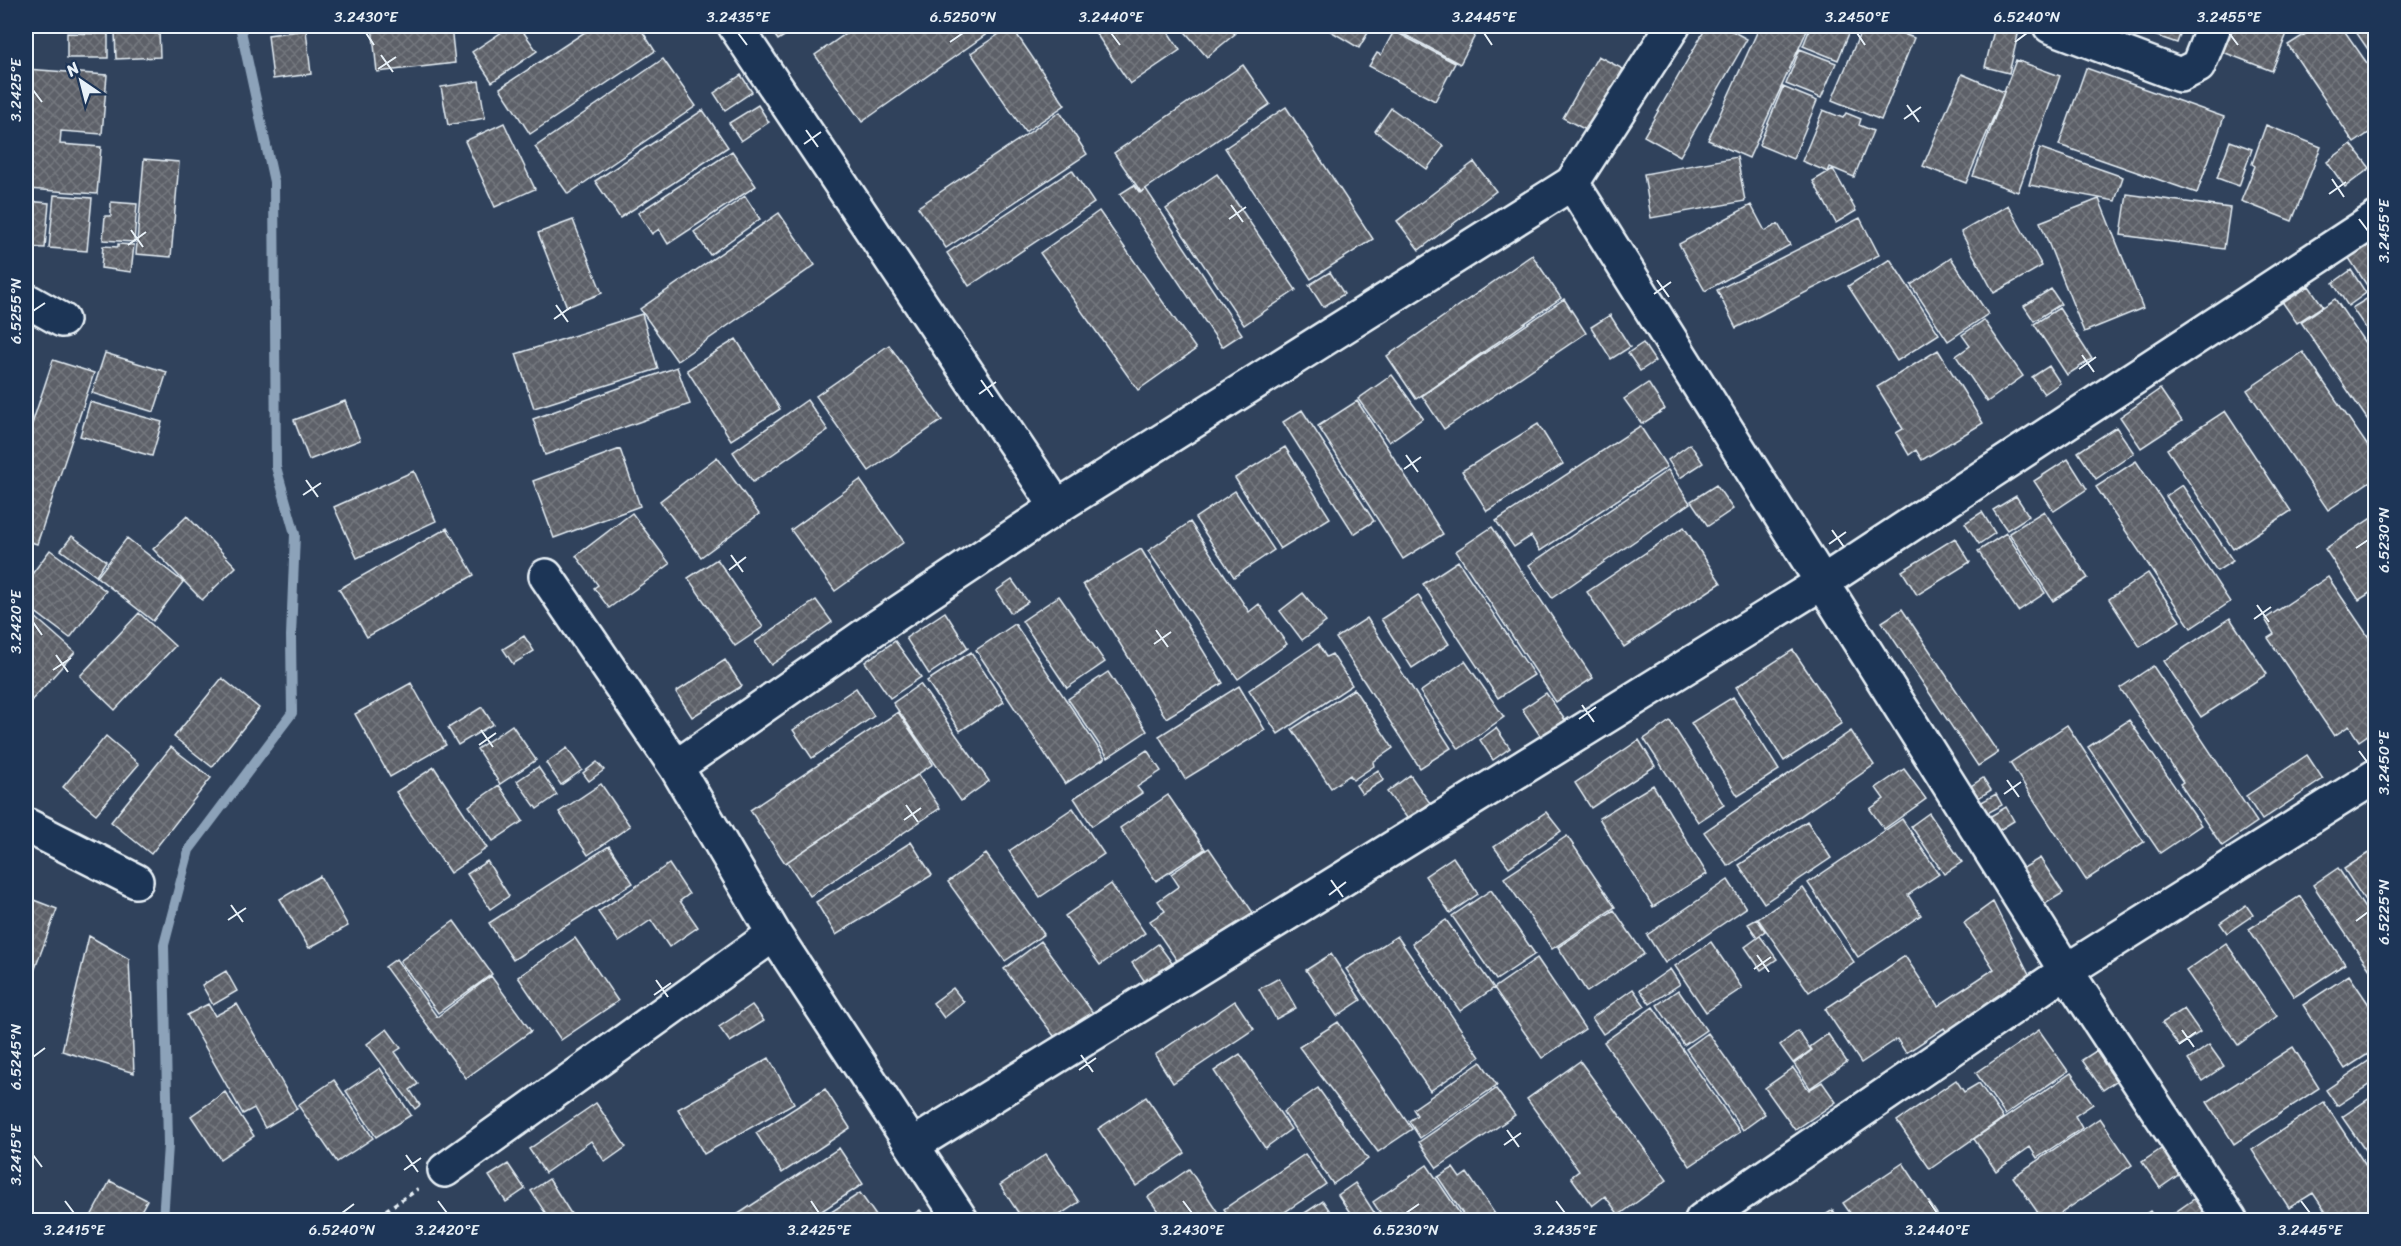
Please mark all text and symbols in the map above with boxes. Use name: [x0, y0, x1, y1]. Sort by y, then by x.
text: 3.2430°E: [334, 4, 399, 30]
text: 3.2435°E: [707, 4, 771, 30]
text: 6.5250°N: [930, 4, 997, 30]
text: 3.2440°E: [1079, 4, 1145, 30]
text: 3.2445°E: [1452, 4, 1518, 30]
text: 3.2450°E: [1825, 4, 1891, 30]
text: 6.5240°N: [1994, 4, 2061, 30]
text: 3.2455°E: [2197, 4, 2263, 30]
north arrow: [51, 51, 111, 111]
text: N: [59, 54, 86, 85]
text: 3.2425°E: [3, 57, 29, 122]
text: 3.2455°E: [2371, 197, 2397, 263]
text: 6.5255°N: [3, 277, 29, 344]
text: 6.5230°N: [2371, 507, 2397, 573]
text: 3.2420°E: [3, 588, 29, 654]
text: 3.2450°E: [2371, 729, 2397, 795]
text: 6.5225°N: [2371, 879, 2397, 945]
text: 6.5245°N: [3, 1023, 29, 1090]
text: 3.2415°E: [3, 1123, 29, 1186]
text: 3.2415°E: [43, 1217, 106, 1243]
text: 6.5240°N: [309, 1217, 376, 1243]
text: 3.2420°E: [415, 1217, 481, 1243]
text: 3.2425°E: [787, 1217, 852, 1243]
text: 3.2430°E: [1160, 1217, 1225, 1243]
text: 6.5230°N: [1373, 1217, 1439, 1243]
text: 3.2435°E: [1534, 1217, 1598, 1243]
text: 3.2440°E: [1905, 1217, 1971, 1243]
text: 3.2445°E: [2278, 1217, 2344, 1243]

